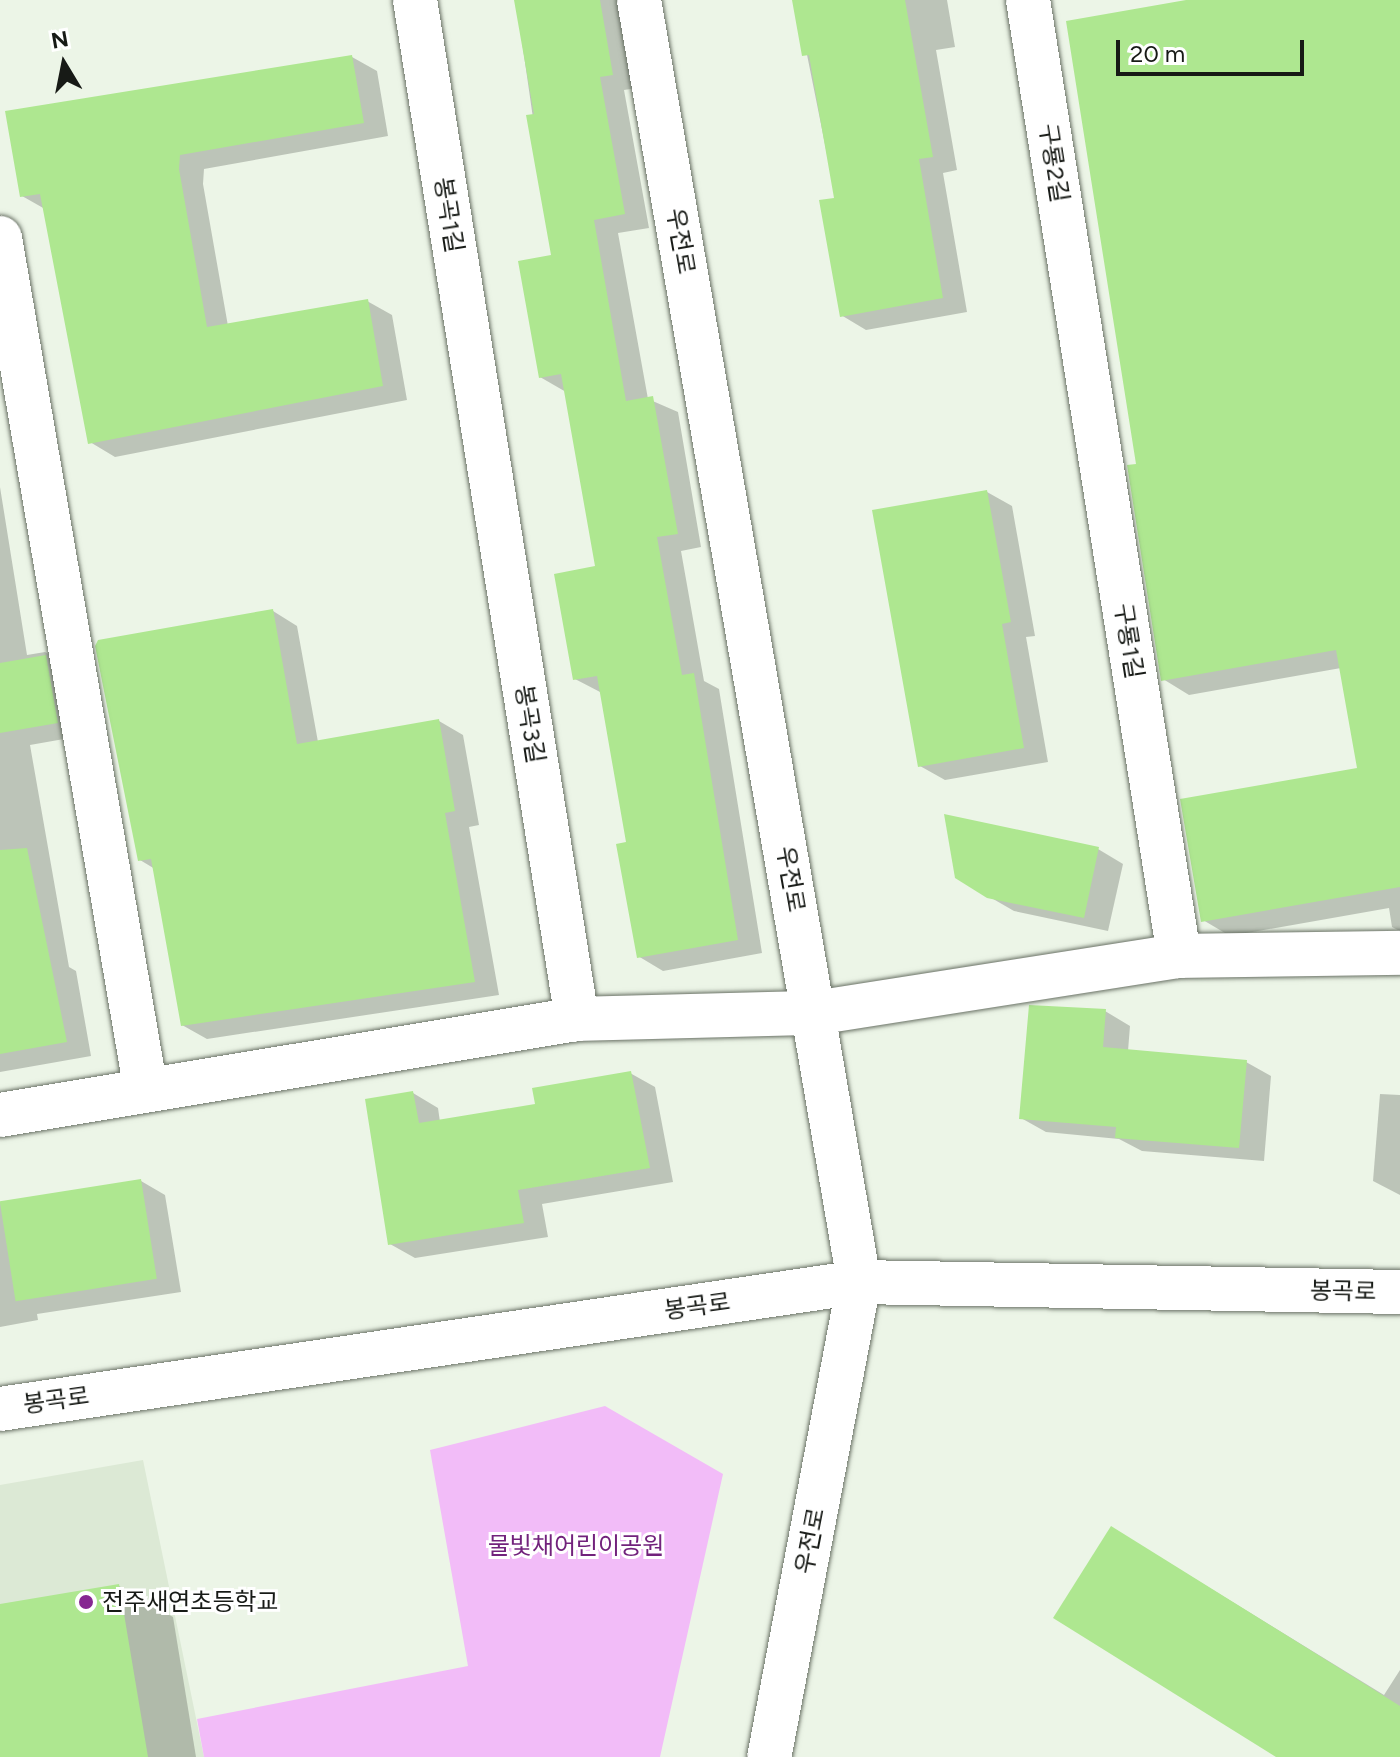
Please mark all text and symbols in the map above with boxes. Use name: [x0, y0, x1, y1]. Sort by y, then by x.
north arrow: [24, 24, 104, 104]
scale bar: [1120, 24, 1308, 74]
text: N: [49, 25, 70, 55]
text: 20 m: [1130, 39, 1185, 68]
street label: 구룡2길: [1034, 121, 1074, 205]
street label: 봉곡1길: [429, 175, 469, 255]
street label: 우전로: [661, 206, 701, 276]
street label: 구룡1길: [1109, 601, 1149, 681]
street label: 봉곡3길: [510, 683, 550, 765]
street label: 우전로: [771, 844, 811, 914]
street label: 봉곡로: [1310, 1276, 1376, 1306]
street label: 봉곡로: [662, 1287, 732, 1325]
street label: 봉곡로: [21, 1381, 91, 1419]
street label: 우전로: [790, 1506, 830, 1576]
park label: 물빛채어린이공원: [488, 1532, 664, 1560]
place label: 전주새연초등학교: [102, 1588, 279, 1616]
marker: 전주새연초등학교: [77, 1593, 95, 1611]

